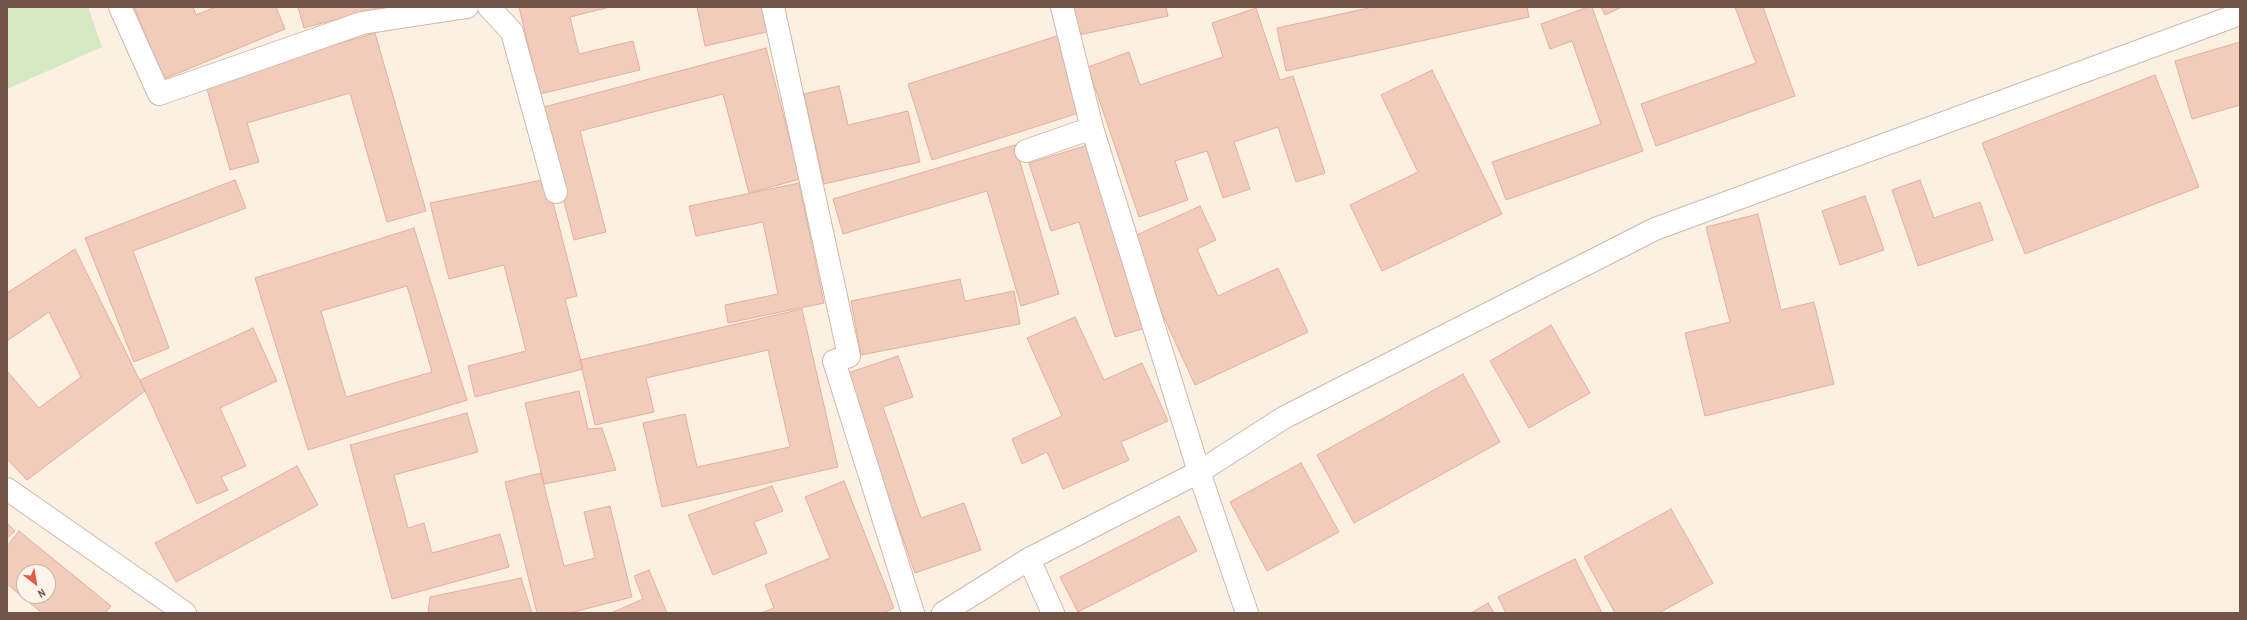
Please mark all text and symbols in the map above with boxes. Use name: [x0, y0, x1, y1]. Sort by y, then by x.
north arrow: [16, 564, 56, 604]
text: N: [35, 586, 48, 601]

